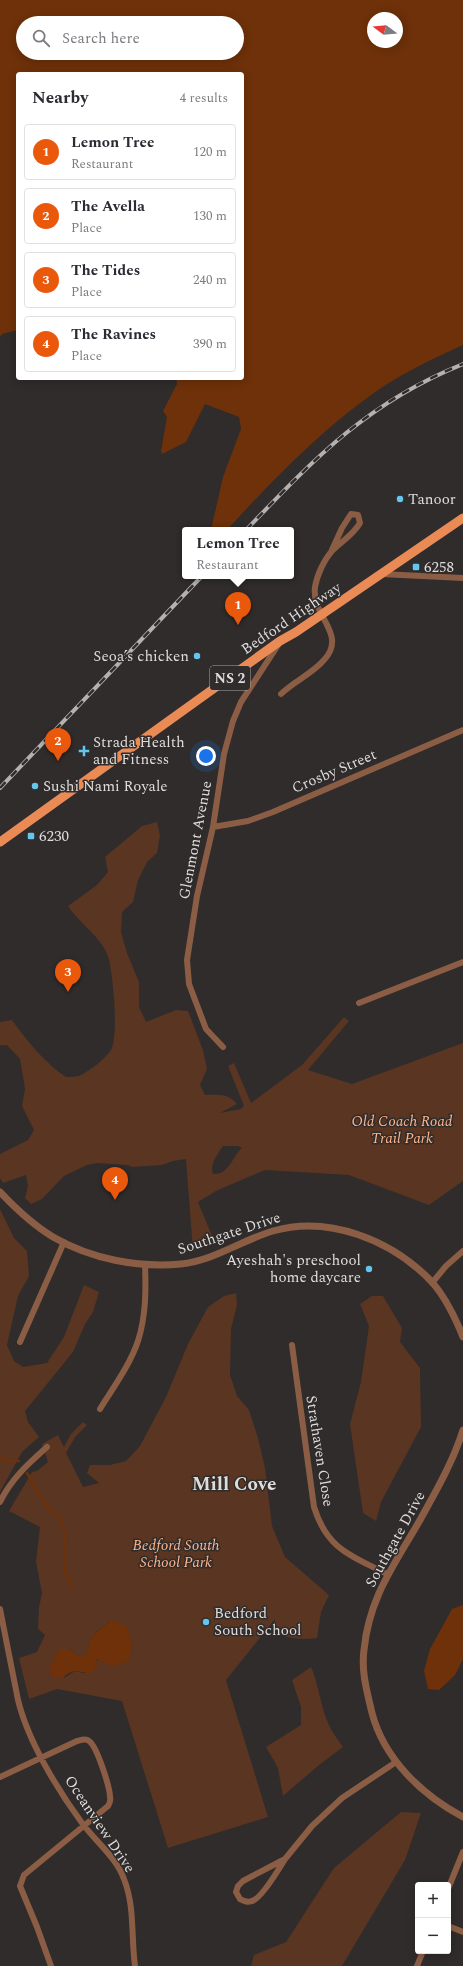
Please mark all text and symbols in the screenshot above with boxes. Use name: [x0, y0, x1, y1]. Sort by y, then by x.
north arrow: [367, 12, 403, 48]
search box: [16, 16, 244, 60]
icon: search: [30, 27, 52, 49]
text: Search here: [62, 27, 140, 50]
text: Nearby: [32, 85, 88, 111]
text: 4 results: [180, 88, 228, 108]
text: Lemon Tree: [71, 131, 155, 154]
text: 1: [42, 142, 50, 162]
text: 120 m: [193, 142, 227, 162]
text: Restaurant: [71, 154, 133, 174]
text: The Avella: [71, 195, 145, 218]
text: 2: [42, 206, 50, 226]
text: 130 m: [193, 206, 227, 226]
text: Place: [71, 218, 102, 238]
text: The Tides: [71, 259, 140, 282]
text: 3: [42, 270, 50, 290]
text: 240 m: [193, 270, 227, 290]
text: Place: [71, 282, 102, 302]
text: The Ravines: [71, 323, 156, 346]
text: 4: [42, 334, 50, 354]
text: 390 m: [193, 334, 227, 354]
text: Place: [71, 346, 102, 366]
place label: Tanoor: [408, 488, 456, 511]
marker: Tanoor: [395, 494, 405, 504]
popup: [182, 527, 294, 579]
text: Lemon Tree: [196, 532, 280, 555]
text: Restaurant: [196, 555, 259, 575]
place label: 6258: [424, 556, 454, 579]
marker: 6258: [411, 562, 421, 572]
street label: Bedford Highway: [237, 576, 347, 660]
pin: 1: [225, 592, 251, 625]
place label: Seoa’s chicken: [93, 645, 189, 668]
marker: Seoa’s chicken: [192, 651, 202, 661]
road number: NS 2: [210, 666, 250, 690]
pin: 2: [45, 728, 71, 761]
place label: Strada Health and Fitness: [93, 731, 185, 771]
street label: Crosby Street: [288, 743, 380, 800]
marker: Strada Health and Fitness: [78, 745, 90, 757]
your location: [196, 746, 216, 766]
place label: Sushi Nami Royale: [43, 775, 168, 798]
street label: Glenmont Avenue: [173, 779, 218, 901]
marker: Sushi Nami Royale: [30, 781, 40, 791]
place label: 6230: [39, 825, 69, 848]
marker: 6230: [26, 831, 36, 841]
pin: 3: [55, 959, 81, 992]
park label: Old Coach Road Trail Park: [351, 1110, 453, 1150]
pin: 4: [102, 1167, 128, 1200]
street label: Southgate Drive: [175, 1206, 284, 1261]
place label: Ayeshah's preschool home daycare: [226, 1249, 361, 1289]
marker: Ayeshah's preschool home daycare: [364, 1264, 374, 1274]
street label: Strathaven Close: [299, 1394, 340, 1508]
district label: Mill Cove: [192, 1470, 276, 1499]
street label: Southgate Drive: [359, 1487, 431, 1592]
park label: Bedford South School Park: [132, 1534, 220, 1574]
place label: Bedford South School: [214, 1602, 301, 1642]
marker: Bedford South School: [201, 1617, 211, 1627]
street label: Oceanview Drive: [58, 1771, 141, 1878]
map controls: [415, 1882, 451, 1954]
button: +: [415, 1882, 451, 1918]
button: −: [415, 1918, 451, 1954]

